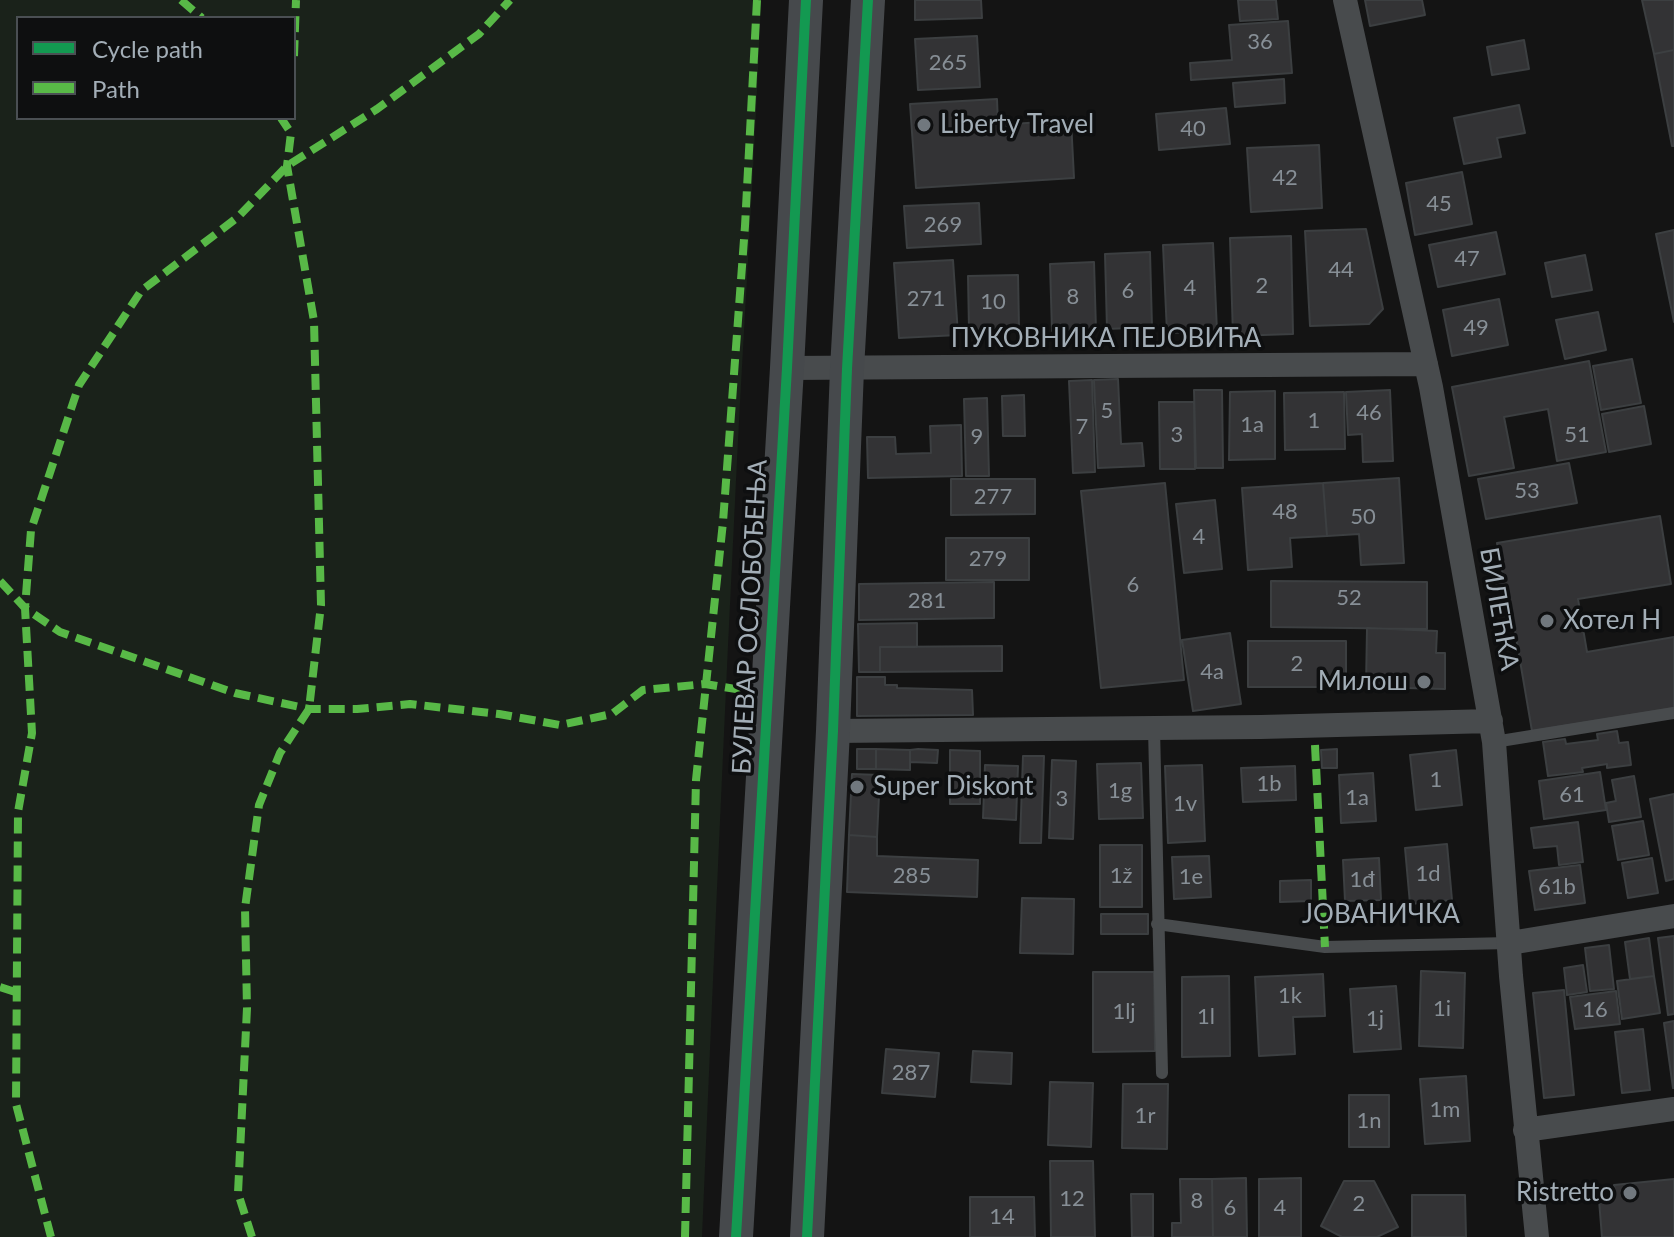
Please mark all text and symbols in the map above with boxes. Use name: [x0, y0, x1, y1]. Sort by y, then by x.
legend: [16, 16, 296, 120]
house number: 36: [1247, 29, 1273, 55]
text: Cycle path: [92, 34, 203, 63]
house number: 265: [929, 50, 967, 76]
text: Path: [92, 74, 140, 103]
place label: Liberty Travel: [940, 109, 1094, 141]
marker: Liberty Travel: [915, 116, 933, 134]
house number: 40: [1180, 116, 1206, 142]
house number: 42: [1272, 165, 1298, 191]
house number: 45: [1426, 191, 1452, 217]
house number: 269: [924, 212, 962, 238]
house number: 47: [1454, 246, 1480, 272]
house number: 44: [1328, 257, 1354, 283]
house number: 2: [1256, 273, 1268, 299]
house number: 4: [1184, 275, 1196, 301]
house number: 6: [1122, 278, 1134, 304]
house number: 8: [1067, 284, 1079, 310]
house number: 271: [907, 286, 945, 312]
house number: 10: [980, 289, 1006, 315]
house number: 49: [1463, 315, 1489, 341]
street label: ПУКОВНИКА ПЕЈОВИЋА: [951, 323, 1261, 355]
house number: 5: [1101, 398, 1113, 424]
house number: 46: [1356, 400, 1382, 426]
house number: 1: [1308, 408, 1320, 434]
house number: 1a: [1240, 412, 1264, 438]
house number: 7: [1076, 414, 1088, 440]
house number: 3: [1171, 422, 1183, 448]
house number: 51: [1564, 422, 1590, 448]
house number: 9: [971, 424, 983, 450]
street label: БУЛЕВАР ОСЛОБОЂЕЊА: [726, 459, 774, 775]
house number: 53: [1514, 478, 1540, 504]
house number: 277: [974, 484, 1012, 510]
house number: 48: [1272, 499, 1298, 525]
house number: 50: [1350, 504, 1376, 530]
house number: 4: [1193, 524, 1205, 550]
street label: БИЛЕЋКА: [1473, 545, 1525, 673]
house number: 279: [969, 546, 1007, 572]
house number: 6: [1127, 572, 1139, 598]
house number: 52: [1336, 585, 1362, 611]
house number: 281: [908, 588, 946, 614]
place label: Хотел Н: [1563, 605, 1661, 637]
marker: Хотел Н: [1538, 612, 1556, 630]
house number: 2: [1291, 651, 1303, 677]
house number: 4a: [1200, 659, 1224, 685]
place label: Милош: [1318, 666, 1408, 698]
marker: Милош: [1415, 673, 1433, 691]
house number: 1: [1430, 767, 1442, 793]
place label: Super Diskont: [873, 771, 1034, 803]
house number: 1b: [1256, 771, 1282, 797]
marker: Super Diskont: [848, 778, 866, 796]
house number: 1g: [1108, 778, 1132, 804]
house number: 61: [1559, 782, 1585, 808]
house number: 1a: [1345, 785, 1369, 811]
house number: 3: [1056, 786, 1068, 812]
house number: 1v: [1173, 791, 1197, 817]
house number: 1d: [1415, 861, 1441, 887]
house number: 285: [893, 863, 931, 889]
house number: 1ž: [1110, 863, 1132, 889]
house number: 1e: [1179, 864, 1203, 890]
house number: 1đ: [1349, 867, 1375, 893]
house number: 61b: [1538, 874, 1576, 900]
street label: ЈОВАНИЧКА: [1302, 899, 1460, 931]
house number: 1k: [1278, 983, 1302, 1009]
house number: 1i: [1433, 996, 1451, 1022]
house number: 16: [1582, 997, 1608, 1023]
house number: 1lj: [1112, 999, 1136, 1025]
house number: 1l: [1197, 1004, 1215, 1030]
house number: 1j: [1366, 1006, 1384, 1032]
house number: 287: [892, 1060, 930, 1086]
house number: 1m: [1430, 1097, 1460, 1123]
house number: 1r: [1135, 1103, 1155, 1129]
house number: 1n: [1356, 1108, 1382, 1134]
place label: Ristretto: [1516, 1177, 1614, 1209]
marker: Ristretto: [1621, 1184, 1639, 1202]
house number: 12: [1059, 1186, 1085, 1212]
house number: 8: [1191, 1188, 1203, 1214]
house number: 2: [1353, 1191, 1365, 1217]
house number: 6: [1224, 1195, 1236, 1221]
house number: 4: [1274, 1195, 1286, 1221]
house number: 14: [989, 1204, 1015, 1230]

